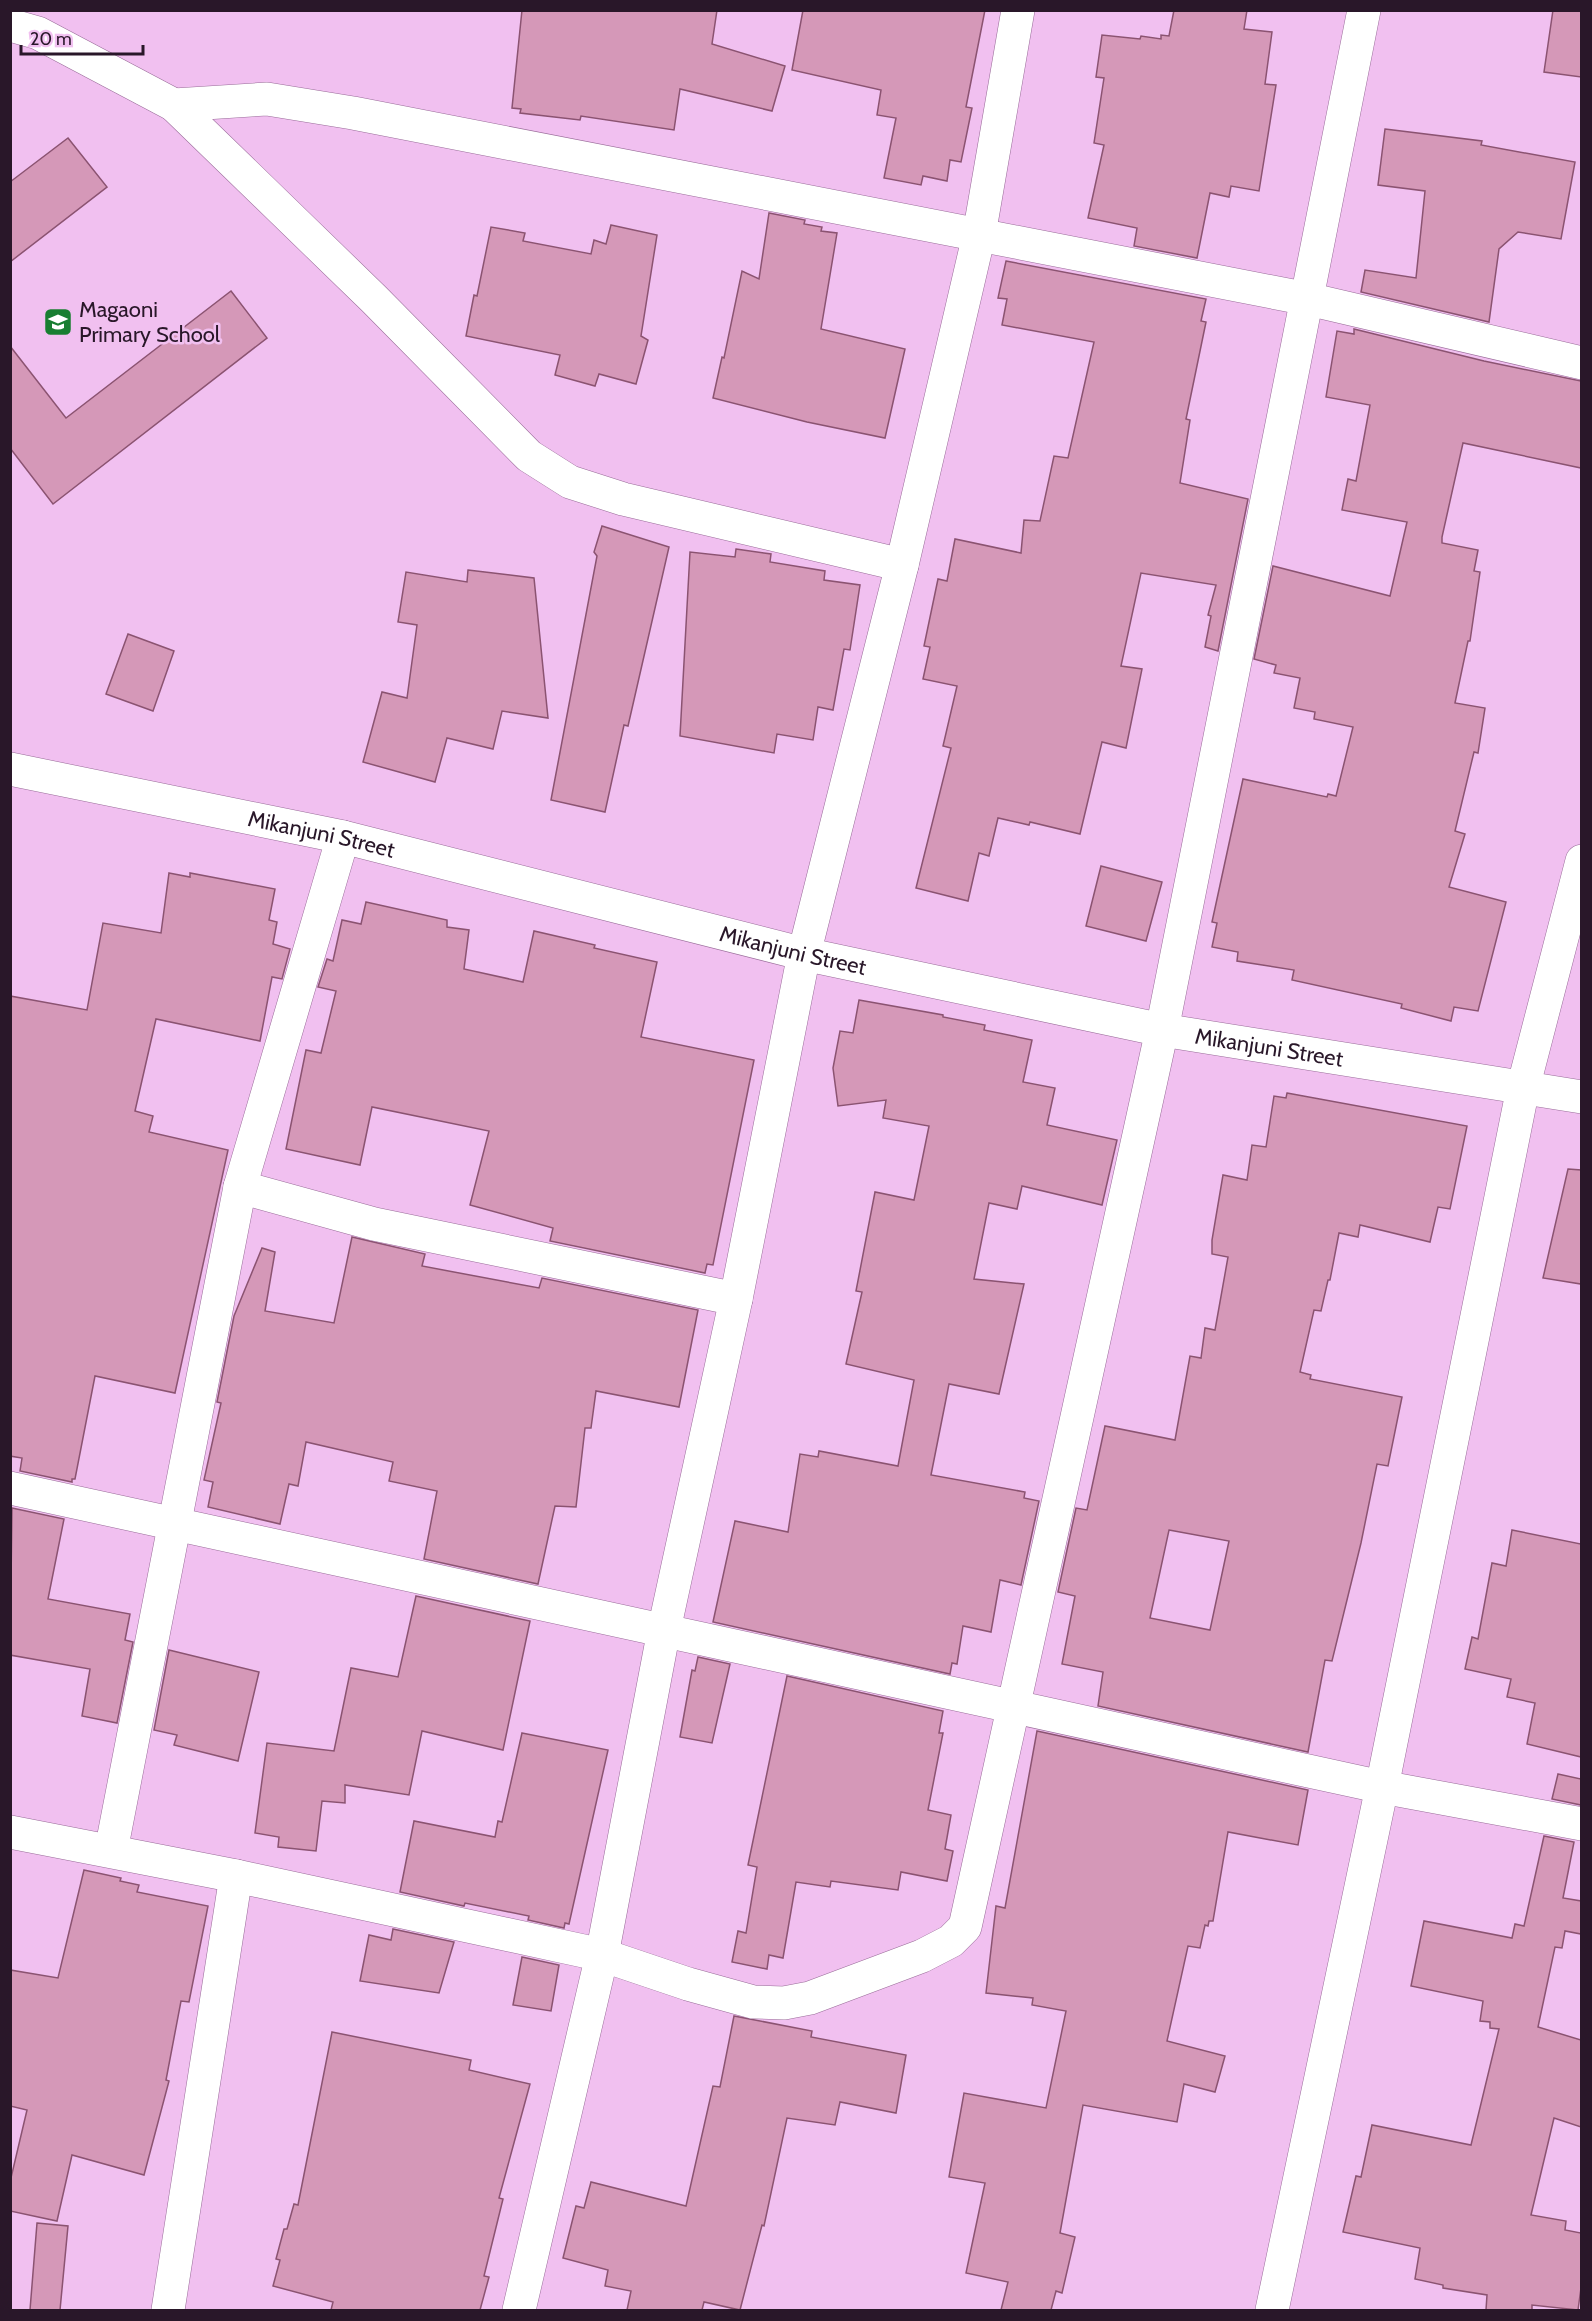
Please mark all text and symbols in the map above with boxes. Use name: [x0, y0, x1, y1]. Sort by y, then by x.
scale bar: [21, 18, 142, 56]
text: 20 m: [30, 28, 72, 50]
place label: Magaoni Primary School: [79, 296, 221, 348]
school or university icon: Magaoni Primary School: [42, 306, 74, 338]
street label: Mikanjuni Street: [245, 805, 398, 864]
street label: Mikanjuni Street: [717, 920, 869, 981]
street label: Mikanjuni Street: [1193, 1022, 1346, 1073]

